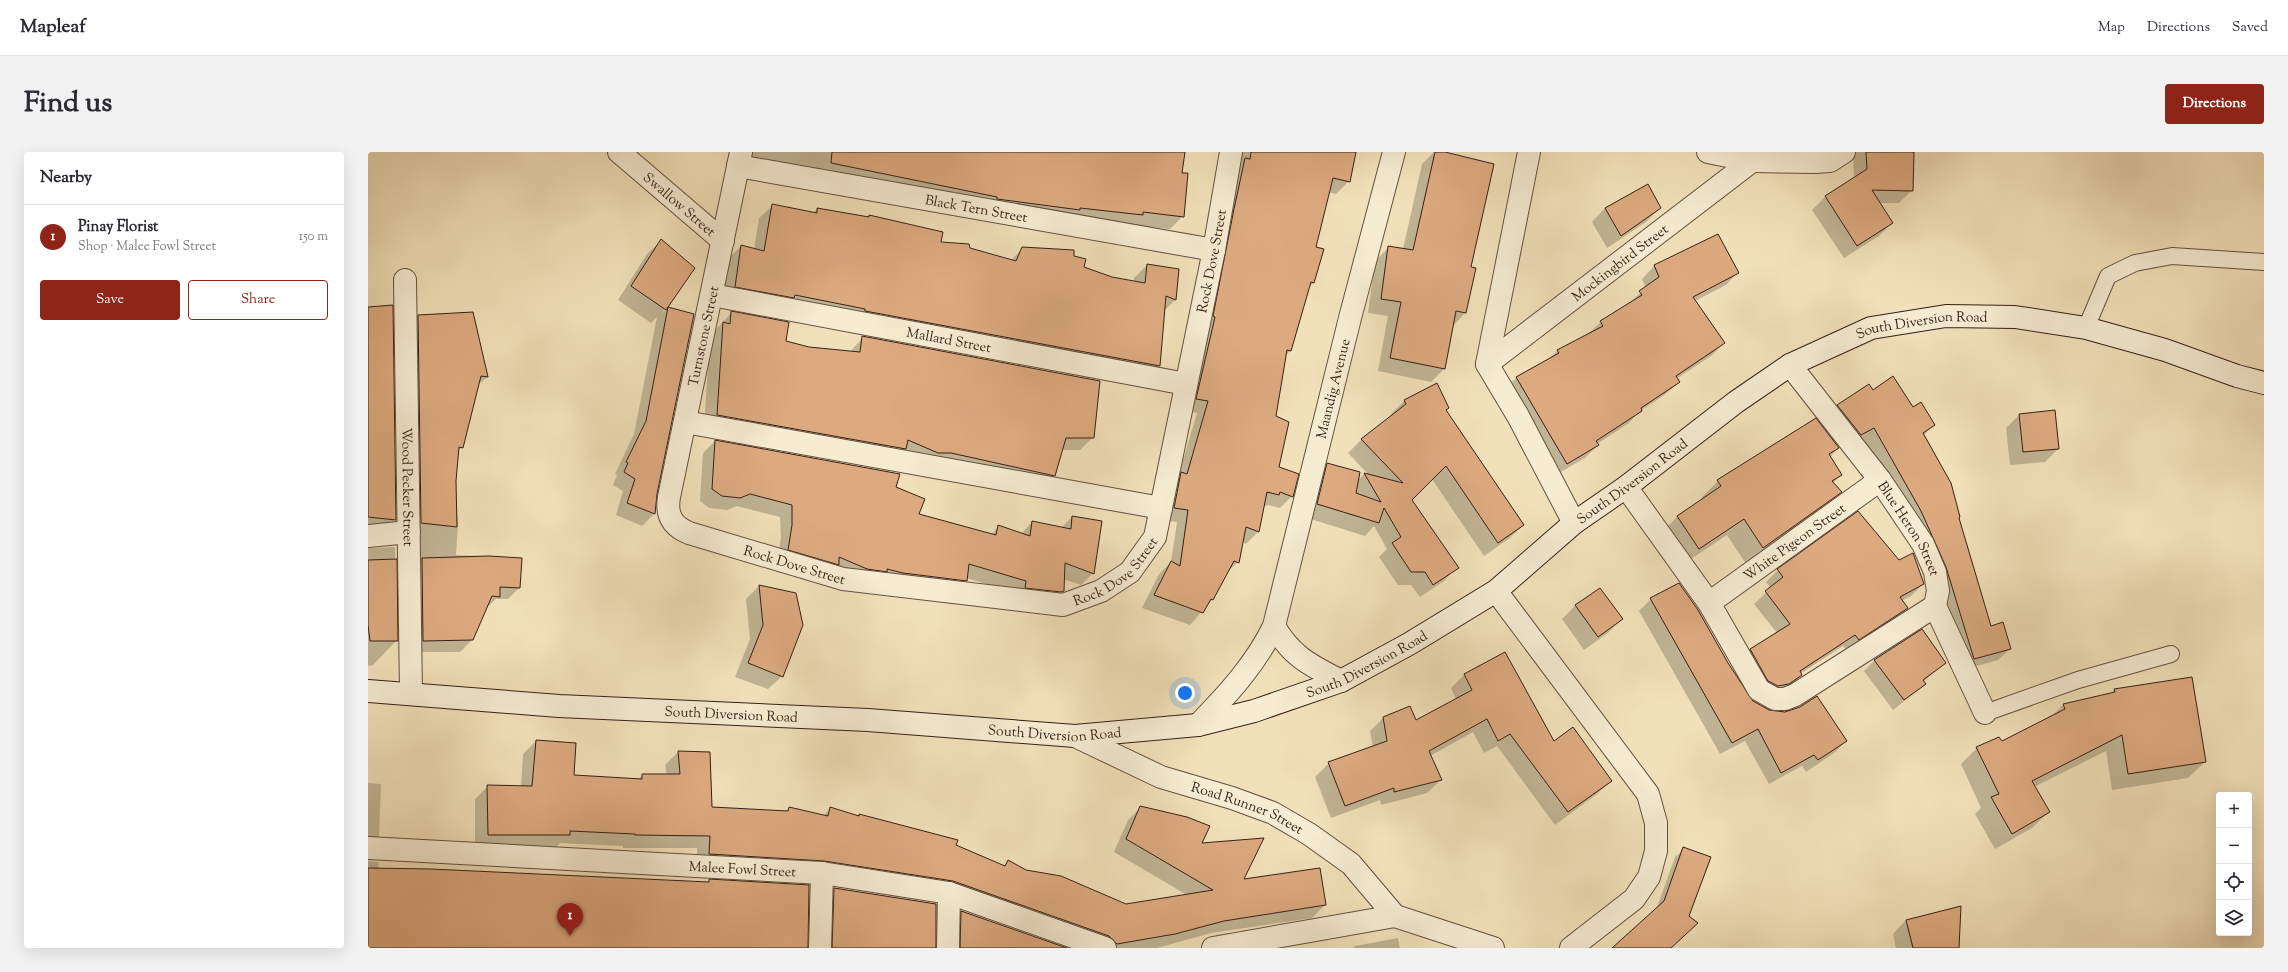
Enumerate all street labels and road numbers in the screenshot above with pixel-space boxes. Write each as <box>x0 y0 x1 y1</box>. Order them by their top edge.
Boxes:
street label: Swallow Street <box>638 169 719 243</box>
street label: Black Tern Street <box>923 191 1029 229</box>
street label: Rock Dove Street <box>1193 208 1233 315</box>
street label: Mockingbird Street <box>1568 220 1673 308</box>
street label: Turnstone Street <box>685 284 725 388</box>
street label: South Diversion Road <box>1853 308 1988 346</box>
street label: Mallard Street <box>904 324 993 359</box>
street label: Maandig Avenue <box>1313 337 1357 441</box>
street label: Wood Pecker Street <box>395 427 417 547</box>
street label: South Diversion Road <box>1573 435 1693 530</box>
street label: Blue Heron Street <box>1872 478 1943 577</box>
street label: White Pigeon Street <box>1740 499 1851 587</box>
street label: Rock Dove Street <box>1071 534 1164 612</box>
street label: Rock Dove Street <box>741 542 847 591</box>
street label: South Diversion Road <box>1304 627 1432 704</box>
street label: South Diversion Road <box>664 703 798 729</box>
street label: South Diversion Road <box>987 721 1122 748</box>
street label: Road Runner Street <box>1188 778 1306 841</box>
street label: Malee Fowl Street <box>688 858 797 884</box>

